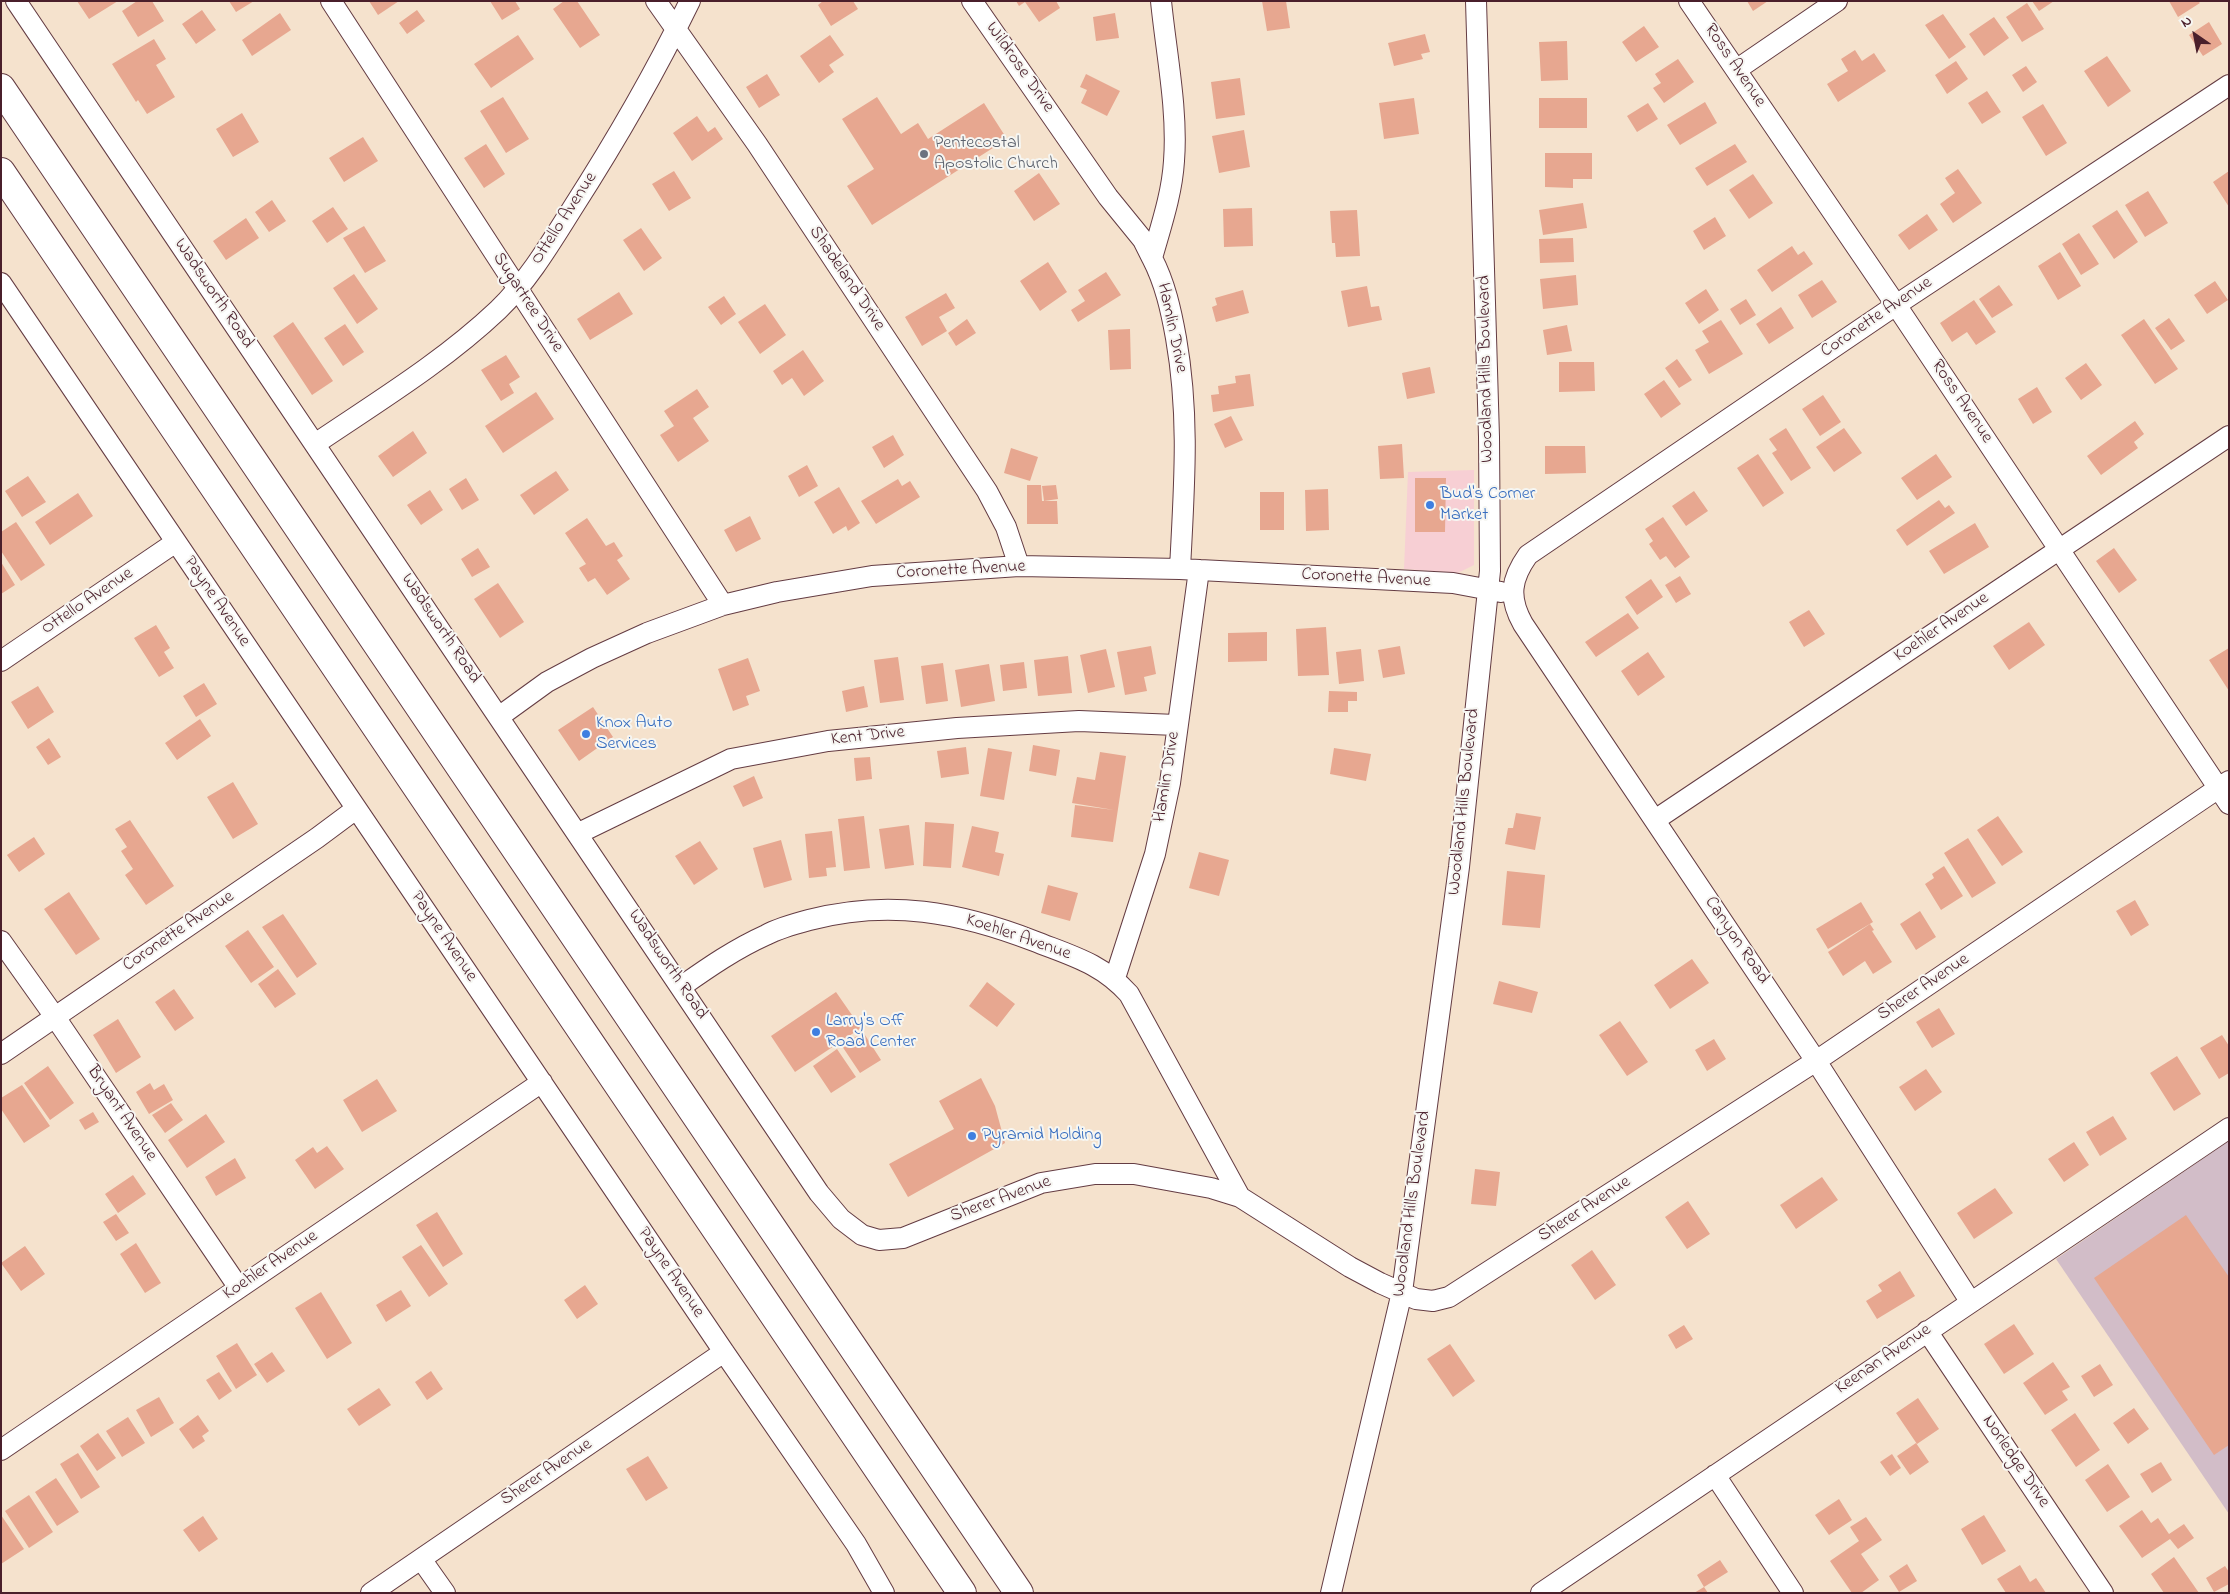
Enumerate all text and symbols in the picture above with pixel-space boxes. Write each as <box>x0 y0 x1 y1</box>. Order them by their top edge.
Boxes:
north arrow <box>2170 10 2220 60</box>
text: N <box>2177 11 2196 33</box>
street label: Wildrose Drive <box>980 19 1058 117</box>
street label: Ross Avenue <box>1698 20 1770 112</box>
place label: Pentecostal Apostolic Church <box>934 133 1058 176</box>
marker: Pentecostal Apostolic Church <box>918 148 930 160</box>
street label: Ottello Avenue <box>527 169 603 269</box>
street label: Shadeland Drive <box>803 222 889 336</box>
street label: Wadsworth Road <box>168 235 258 353</box>
street label: Sugartree Drive <box>487 249 567 357</box>
street label: Coronette Avenue <box>1817 273 1937 363</box>
street label: Woodland Hills Boulevard <box>1475 275 1499 463</box>
street label: Hamlin Drive <box>1151 281 1191 375</box>
street label: Ross Avenue <box>1925 356 1997 448</box>
place label: Bud's Corner Market <box>1440 484 1535 526</box>
marker: Bud's Corner Market <box>1424 499 1436 511</box>
street label: Payne Avenue <box>178 553 254 651</box>
street label: Coronette Avenue <box>896 557 1026 585</box>
street label: Ottello Avenue <box>38 563 138 641</box>
street label: Coronette Avenue <box>1301 565 1431 593</box>
street label: Wadsworth Road <box>395 570 485 688</box>
street label: Koehler Avenue <box>1890 588 1994 668</box>
street label: Woodland Hills Boulevard <box>1444 708 1486 896</box>
place label: Knox Auto Services <box>596 713 672 756</box>
street label: Kent Drive <box>830 722 906 752</box>
marker: Knox Auto Services <box>580 728 592 740</box>
street label: Hamlin Drive <box>1150 730 1186 824</box>
street label: Coronette Avenue <box>119 887 239 977</box>
street label: Payne Avenue <box>405 888 481 986</box>
street label: Canyon Road <box>1699 893 1773 989</box>
street label: Wadsworth Road <box>622 906 712 1024</box>
street label: Koehler Avenue <box>963 910 1073 966</box>
street label: Sherer Avenue <box>1874 949 1974 1027</box>
place label: Larry's Off Road Center <box>826 1011 916 1054</box>
marker: Larry's Off Road Center <box>810 1026 822 1038</box>
street label: Bryant Avenue <box>81 1062 161 1166</box>
street label: Woodland Hills Boulevard <box>1389 1110 1437 1298</box>
place label: Pyramid Molding <box>982 1125 1102 1147</box>
marker: Pyramid Molding <box>966 1130 978 1142</box>
street label: Sherer Avenue <box>948 1172 1054 1228</box>
street label: Sherer Avenue <box>1535 1172 1635 1248</box>
street label: Payne Avenue <box>632 1224 708 1322</box>
street label: Koehler Avenue <box>219 1226 323 1306</box>
street label: Keenan Avenue <box>1832 1320 1936 1400</box>
street label: Norledge Drive <box>1976 1412 2054 1512</box>
street label: Sherer Avenue <box>497 1434 597 1512</box>

